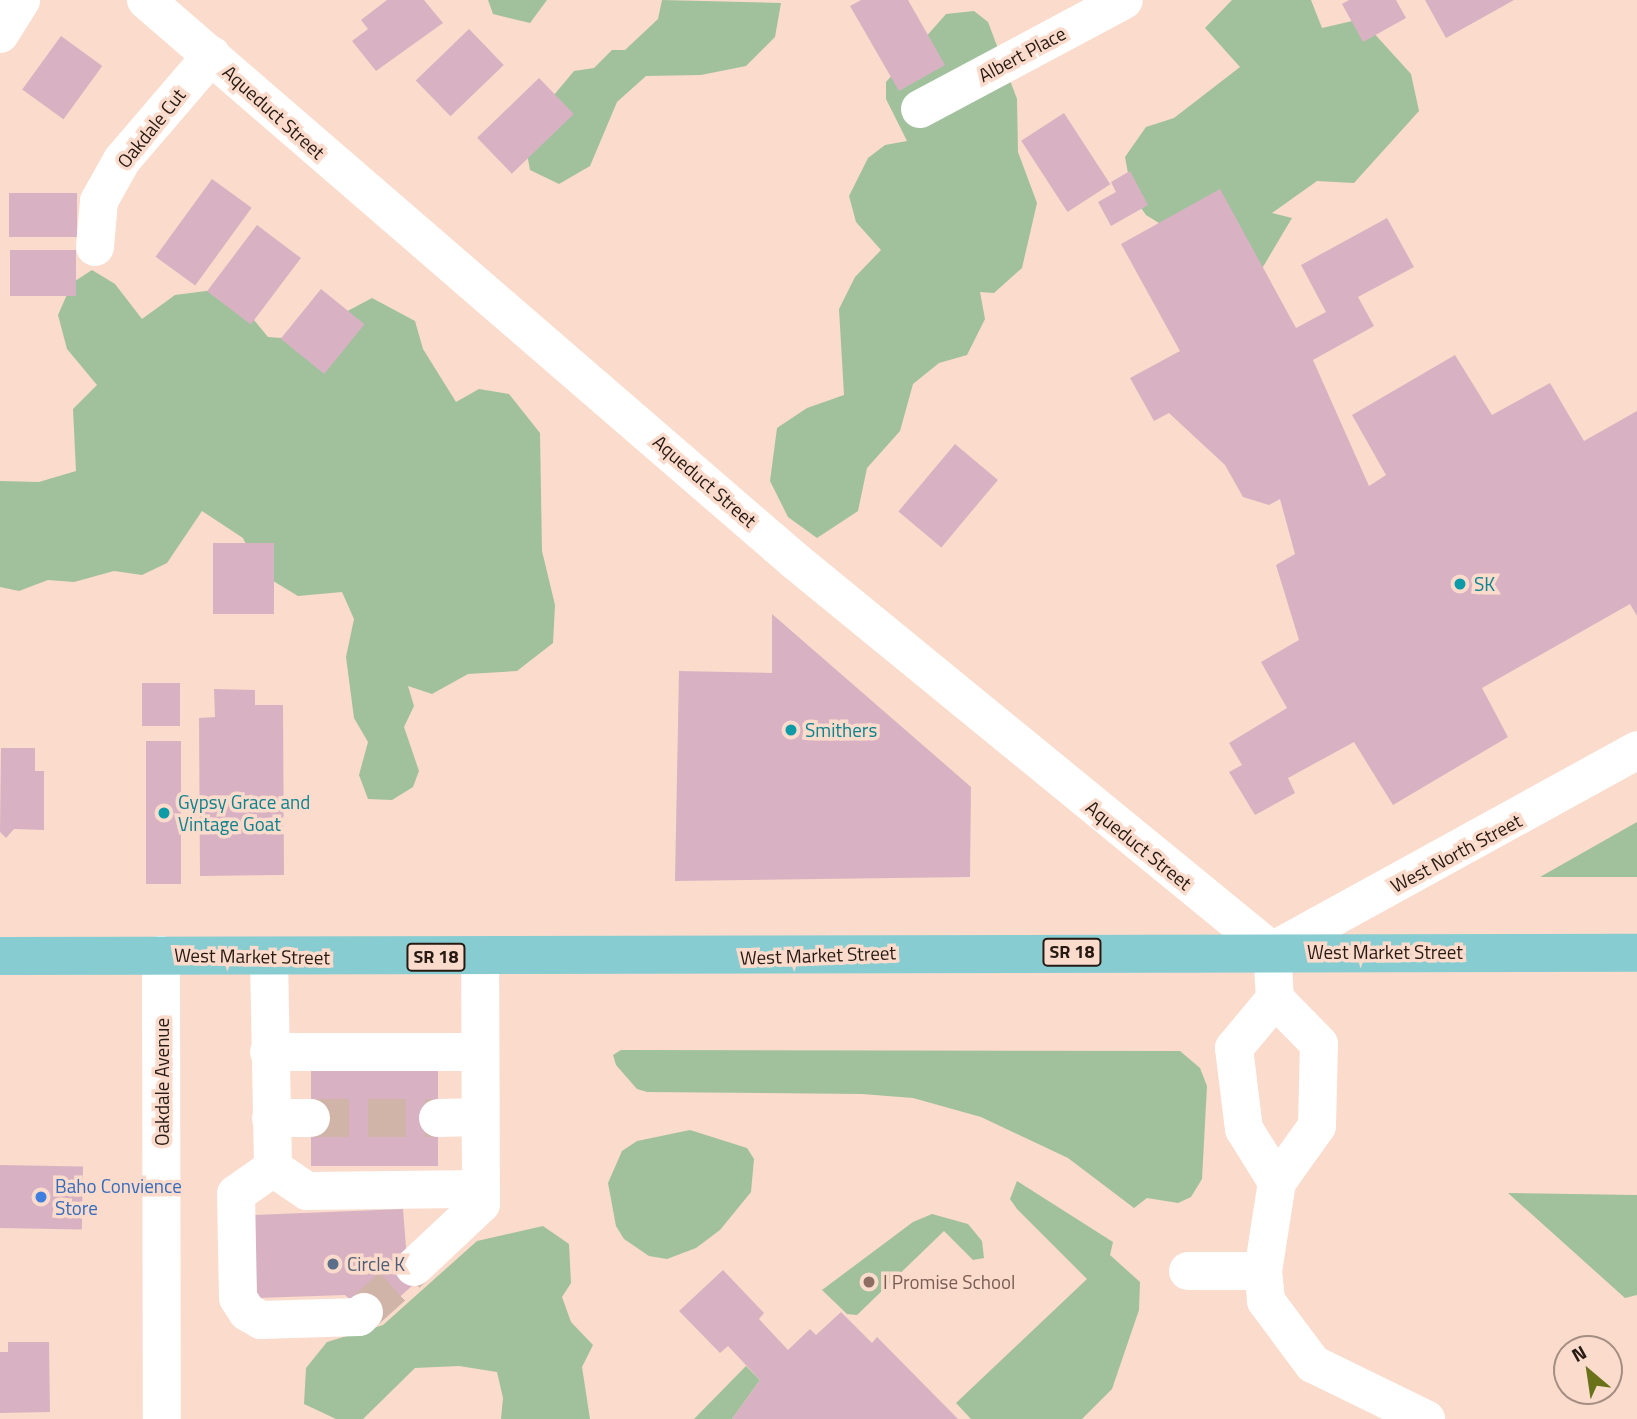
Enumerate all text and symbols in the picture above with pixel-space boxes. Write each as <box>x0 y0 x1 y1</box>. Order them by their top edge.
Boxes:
street label: Albert Place <box>974 21 1070 87</box>
street label: Aqueduct Street <box>218 60 330 164</box>
street label: Oakdale Cut <box>112 84 190 172</box>
street label: Aqueduct Street <box>649 430 761 532</box>
place label: SK <box>1474 573 1495 595</box>
marker: SK <box>1452 576 1468 592</box>
place label: Smithers <box>805 719 877 741</box>
marker: Smithers <box>783 722 799 738</box>
place label: Gypsy Grace and Vintage Goat <box>178 791 310 835</box>
street label: Aqueduct Street <box>1082 796 1196 894</box>
marker: Gypsy Grace and Vintage Goat <box>156 805 172 821</box>
street label: West North Street <box>1387 809 1525 897</box>
road number: SR 18 <box>1042 937 1102 967</box>
street label: West Market Street <box>740 941 896 969</box>
street label: West Market Street <box>1307 941 1463 963</box>
road number: SR 18 <box>406 942 466 972</box>
street label: West Market Street <box>174 943 330 969</box>
street label: Oakdale Avenue <box>151 1018 173 1146</box>
place label: Baho Convience Store <box>55 1175 182 1219</box>
marker: Baho Convience Store <box>33 1189 49 1205</box>
place label: Circle K <box>347 1253 405 1275</box>
marker: Circle K <box>325 1256 341 1272</box>
place label: I Promise School <box>883 1271 1015 1293</box>
marker: I Promise School <box>861 1274 877 1290</box>
north arrow <box>1553 1335 1623 1405</box>
text: N <box>1566 1337 1591 1369</box>

